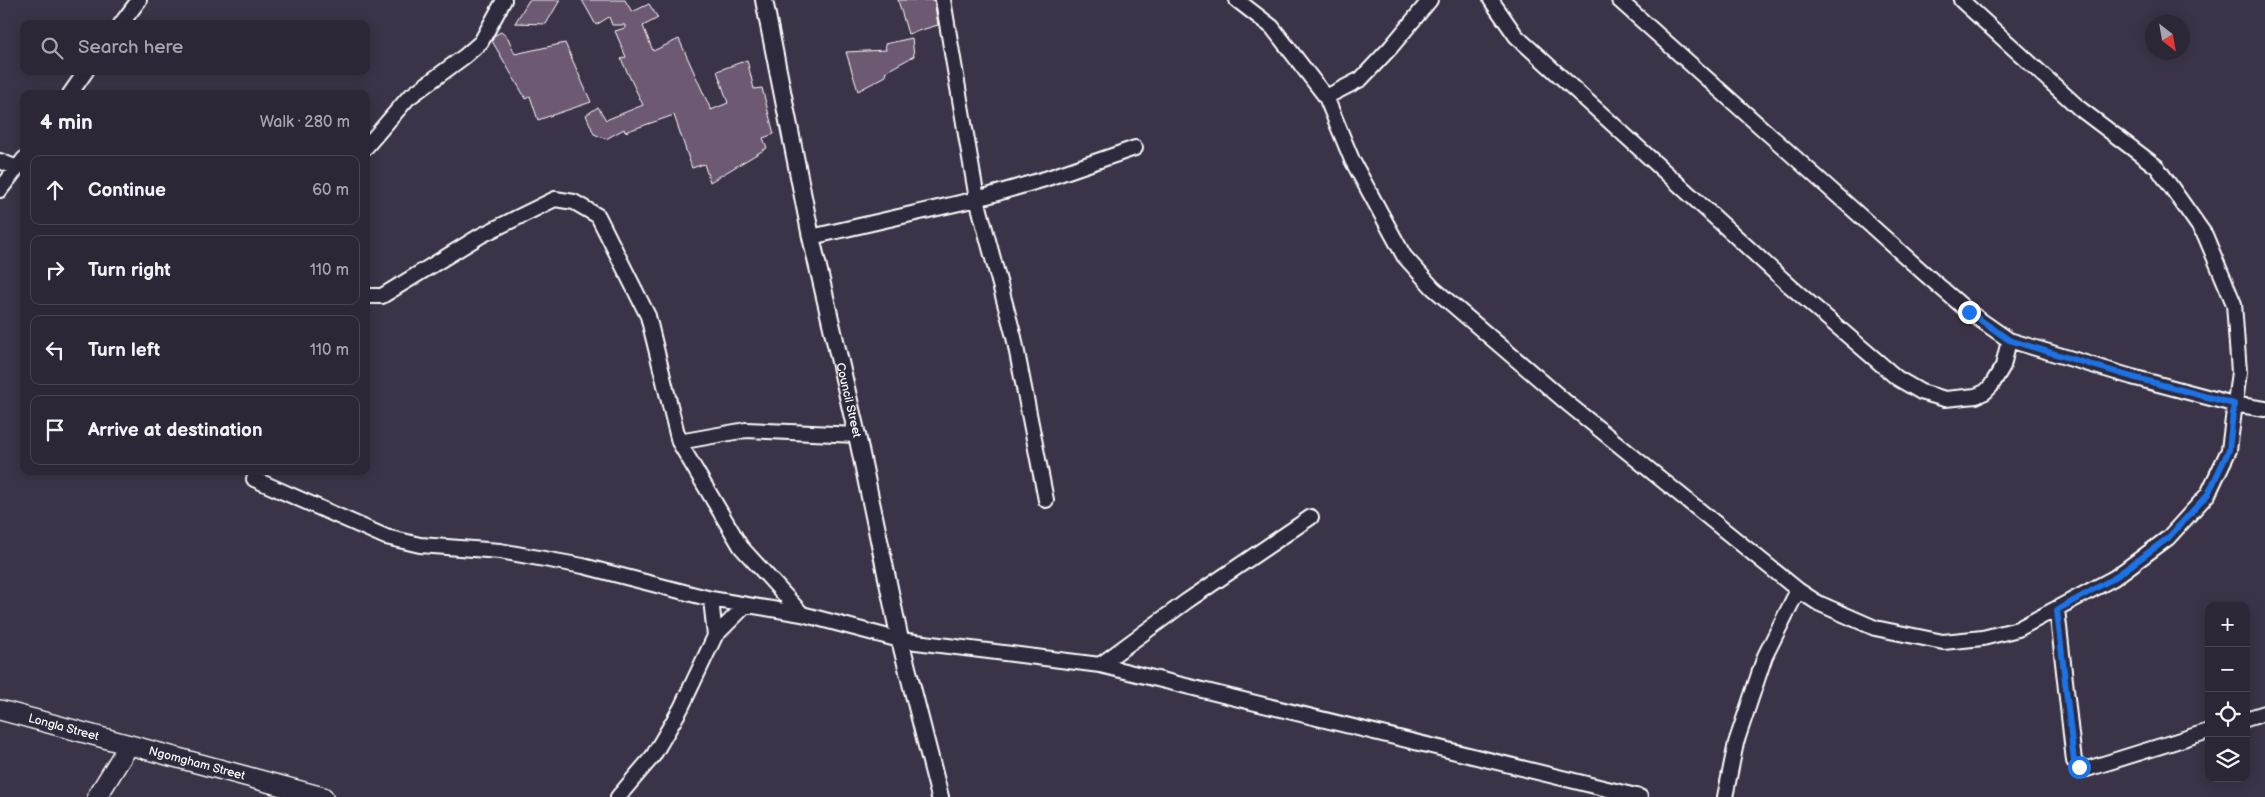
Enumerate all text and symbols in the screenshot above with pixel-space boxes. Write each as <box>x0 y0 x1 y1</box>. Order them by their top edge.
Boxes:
north arrow <box>2145 15 2190 60</box>
search box <box>20 20 370 75</box>
icon: search <box>38 34 66 62</box>
text: Search here <box>78 36 183 59</box>
text: 4 min <box>40 110 93 135</box>
text: Walk · 280 m <box>260 113 350 132</box>
icon: ahead <box>41 176 69 204</box>
text: Continue <box>88 179 166 202</box>
text: 60 m <box>312 181 349 200</box>
icon: right <box>41 256 69 284</box>
text: Turn right <box>88 259 171 282</box>
text: 110 m <box>310 261 349 280</box>
route end <box>1958 301 1981 324</box>
icon: left <box>41 336 69 364</box>
text: Turn left <box>88 339 160 362</box>
text: 110 m <box>310 341 349 360</box>
street label: Council Street <box>832 361 864 439</box>
icon: arrive <box>41 416 69 444</box>
text: Arrive at destination <box>88 419 263 442</box>
map controls <box>2205 602 2250 782</box>
button: + <box>2205 602 2250 647</box>
button: − <box>2205 647 2250 692</box>
button: locate <box>2205 692 2250 737</box>
street label: Longla Street <box>27 711 101 744</box>
button: layers <box>2205 737 2250 782</box>
street label: Ngomgham Street <box>147 743 247 784</box>
route start <box>2068 756 2091 779</box>

